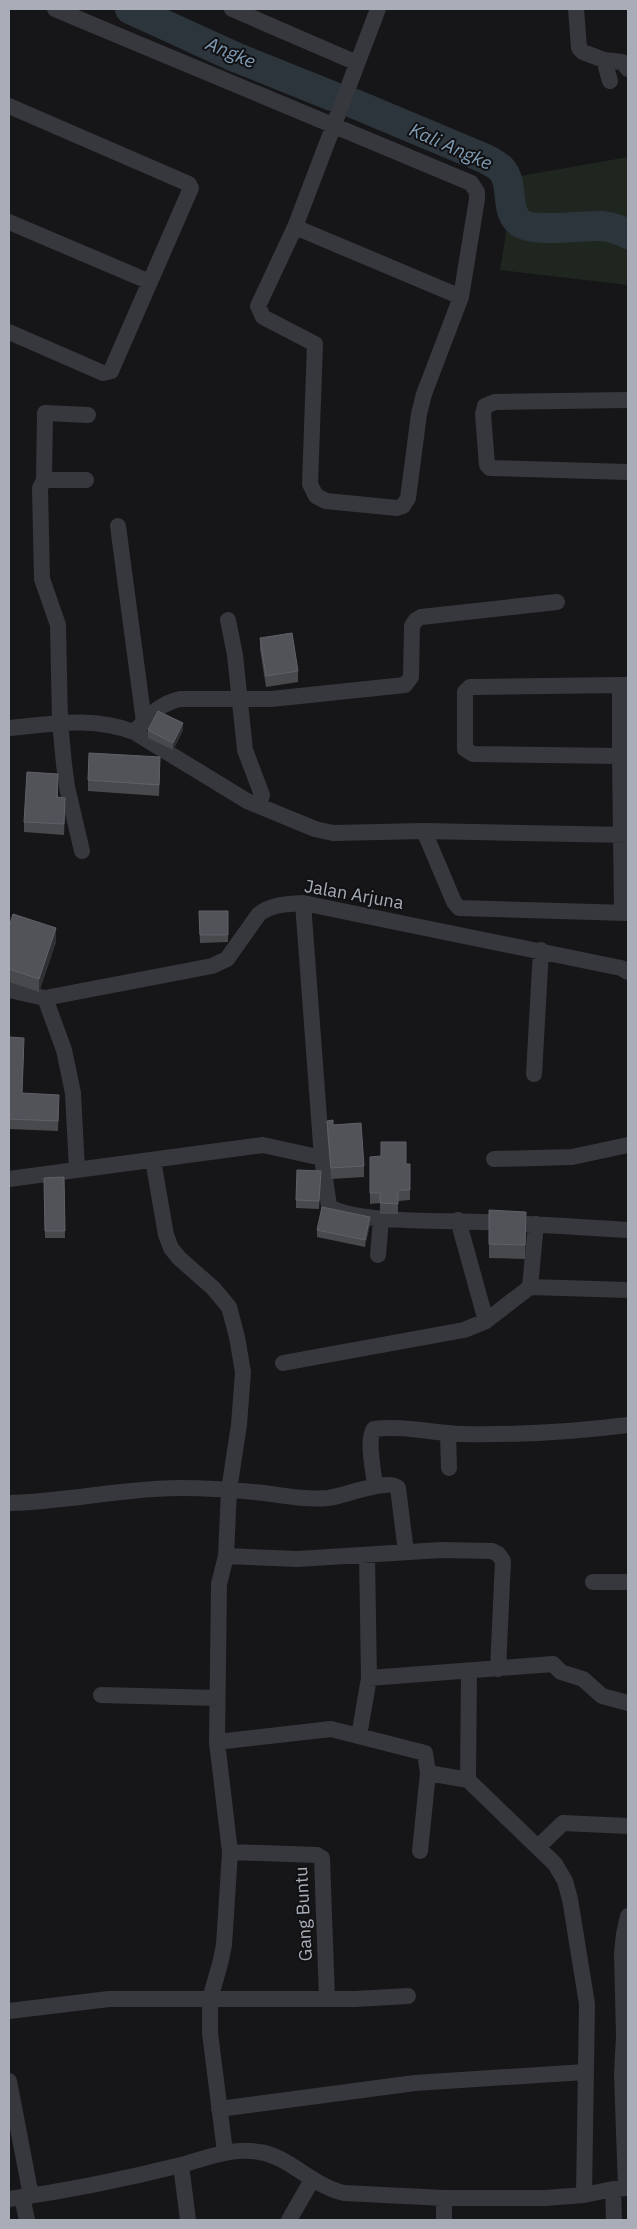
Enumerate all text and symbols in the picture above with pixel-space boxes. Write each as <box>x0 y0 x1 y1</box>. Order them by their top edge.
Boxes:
water label: Angke <box>202 31 260 73</box>
water label: Kali Angke <box>406 117 496 175</box>
street label: Jalan Arjuna <box>303 874 406 914</box>
street label: Gang Buntu <box>289 1866 317 1962</box>

